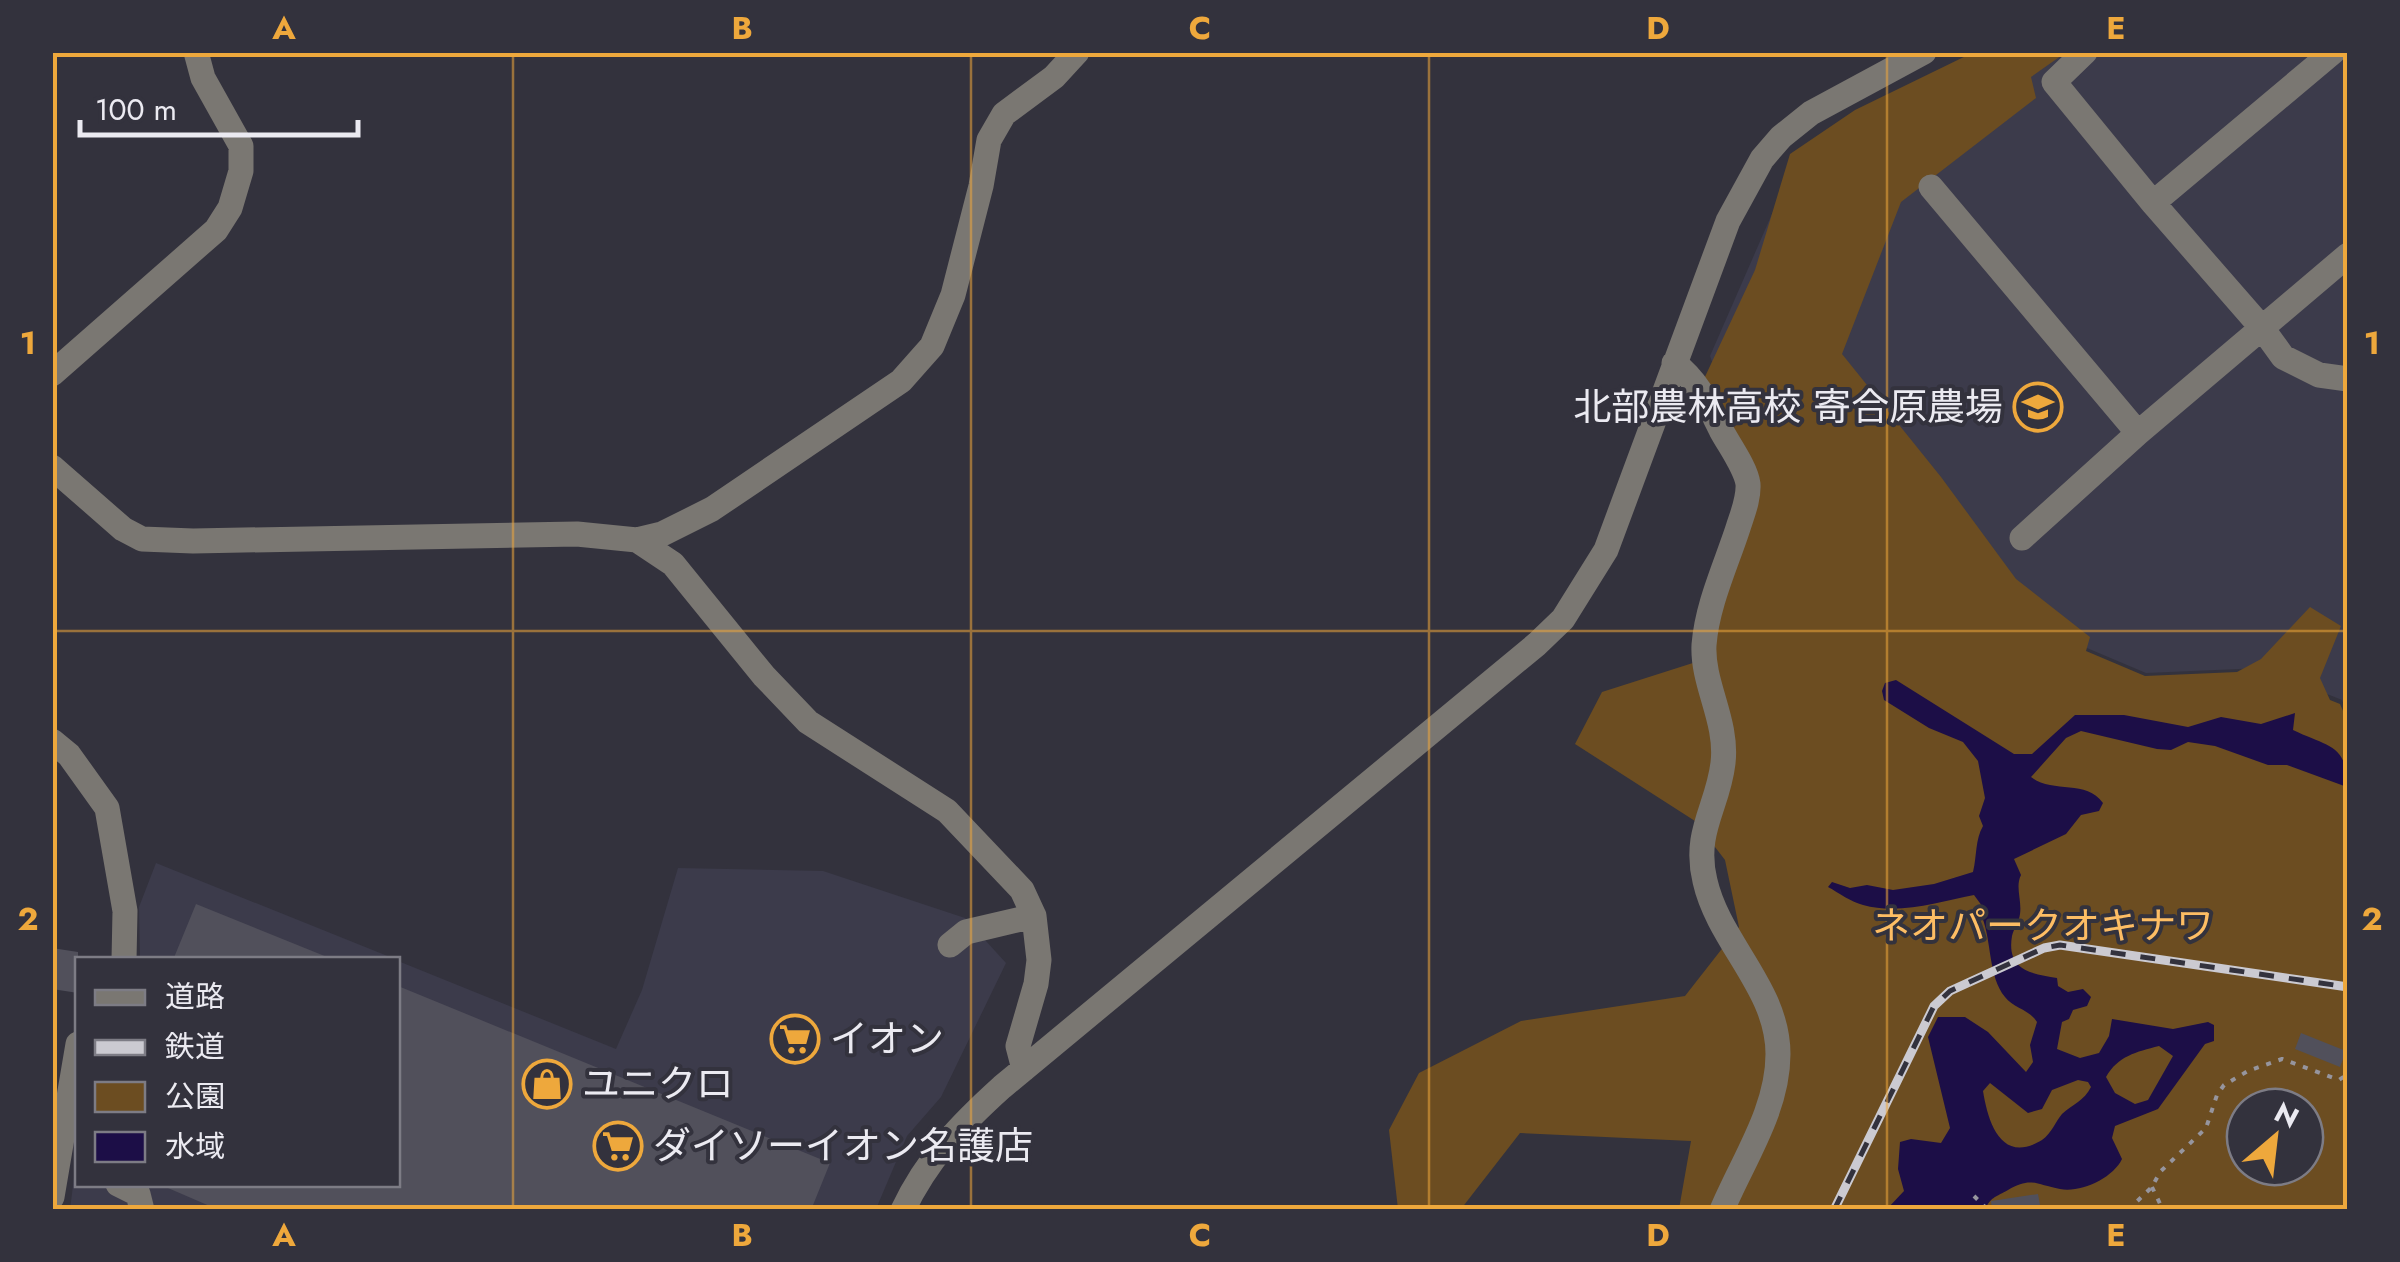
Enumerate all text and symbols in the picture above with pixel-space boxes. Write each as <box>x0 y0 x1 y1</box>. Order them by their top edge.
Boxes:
text: A <box>271 5 296 51</box>
text: B <box>731 5 753 51</box>
text: C <box>1189 5 1211 51</box>
text: D <box>1646 5 1670 51</box>
text: E <box>2106 5 2126 51</box>
scale bar <box>80 75 358 137</box>
text: 100 m <box>95 88 177 131</box>
text: 1 <box>20 320 36 366</box>
text: 1 <box>2364 320 2380 366</box>
place label: 北部農林高校 寄合原農場 <box>1574 379 2003 434</box>
school or university icon: 北部農林高校 寄合原農場 <box>2012 381 2064 433</box>
text: 2 <box>18 896 39 942</box>
text: 2 <box>2362 896 2383 942</box>
park label: ネオパークオキナワ <box>1872 898 2214 953</box>
legend <box>75 957 400 1187</box>
text: 道路 <box>165 975 225 1018</box>
place label: イオン <box>830 1011 944 1066</box>
supermarket icon: イオン <box>769 1013 821 1065</box>
text: 鉄道 <box>165 1025 225 1068</box>
place label: ユニクロ <box>582 1056 734 1111</box>
shop icon: ユニクロ <box>521 1058 573 1110</box>
text: 公園 <box>165 1075 225 1118</box>
north arrow <box>2225 1087 2325 1187</box>
text: N <box>2267 1092 2306 1139</box>
place label: ダイソーイオン名護店 <box>653 1118 1033 1173</box>
supermarket icon: ダイソーイオン名護店 <box>592 1120 644 1172</box>
text: 水域 <box>165 1125 225 1168</box>
text: A <box>271 1212 296 1258</box>
text: B <box>731 1212 753 1258</box>
text: C <box>1189 1212 1211 1258</box>
text: D <box>1646 1212 1670 1258</box>
text: E <box>2106 1212 2126 1258</box>

